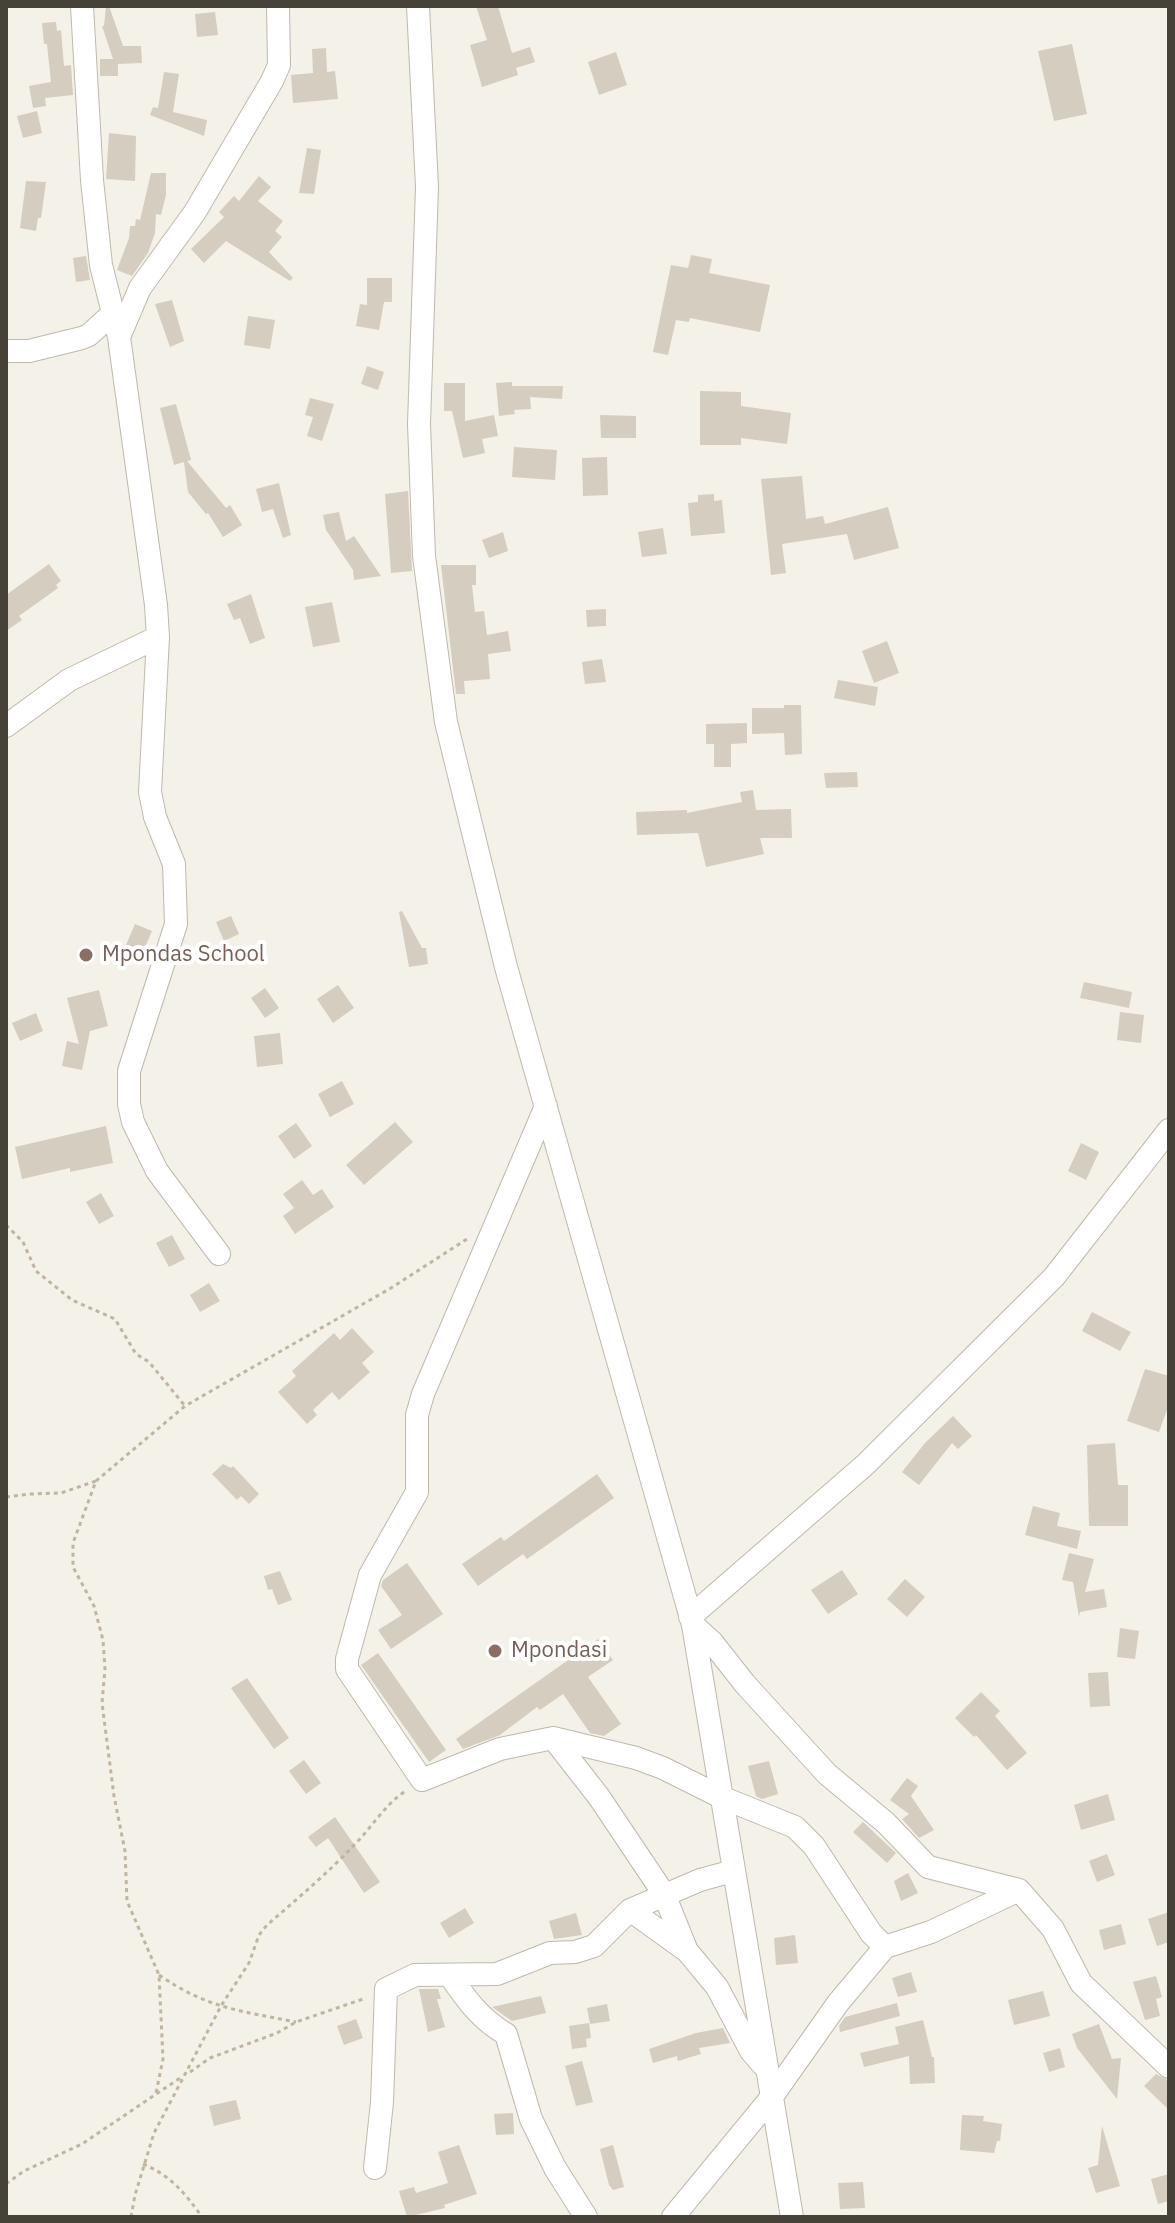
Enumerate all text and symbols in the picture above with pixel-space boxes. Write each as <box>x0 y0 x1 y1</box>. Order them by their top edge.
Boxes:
place label: Mpondas School <box>102 942 265 968</box>
marker: Mpondas School <box>77 946 95 964</box>
place label: Mpondasi <box>511 1638 607 1664</box>
marker: Mpondasi <box>486 1642 504 1660</box>

